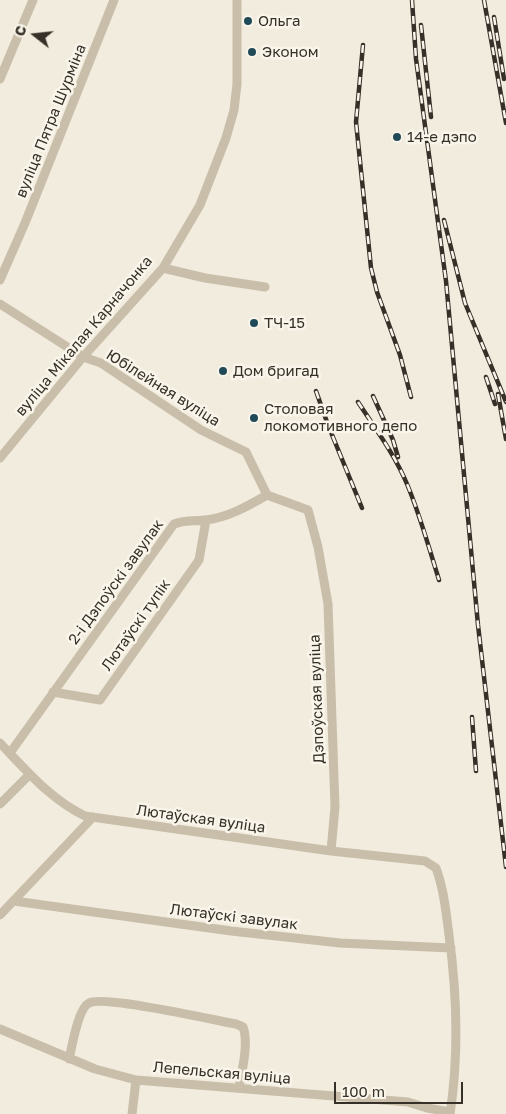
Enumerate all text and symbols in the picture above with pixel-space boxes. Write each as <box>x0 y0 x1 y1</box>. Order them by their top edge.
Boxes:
north arrow <box>10 10 60 60</box>
place label: Ольга <box>258 12 300 30</box>
marker: Ольга <box>242 15 254 27</box>
text: С <box>11 24 30 38</box>
street label: вуліца Пятра Шурміна <box>12 42 90 200</box>
place label: Эконом <box>262 43 318 61</box>
marker: Эконом <box>246 46 258 58</box>
place label: 14-е дэпо <box>407 128 477 146</box>
marker: 14-е дэпо <box>391 131 403 143</box>
street label: вуліца Мікалая Карначонка <box>12 252 156 420</box>
place label: ТЧ-15 <box>264 314 305 332</box>
marker: ТЧ-15 <box>248 317 260 329</box>
street label: Юбілейная вуліца <box>103 346 223 430</box>
place label: Дом бригад <box>233 362 319 380</box>
marker: Дом бригад <box>217 365 229 377</box>
place label: Столовая локомотивного депо <box>264 400 417 435</box>
marker: Столовая локомотивного депо <box>248 412 260 424</box>
street label: 2-і Дэпоўскі завулак <box>65 516 167 648</box>
street label: Лютаўскі тупік <box>98 576 174 674</box>
street label: Дэпоўская вуліца <box>306 634 328 764</box>
street label: Лютаўская вуліца <box>135 801 267 837</box>
street label: Лютаўскі завулак <box>169 900 299 934</box>
street label: Лепельская вуліца <box>152 1058 292 1088</box>
scale bar <box>336 1072 465 1104</box>
text: 100 m <box>342 1082 385 1100</box>

